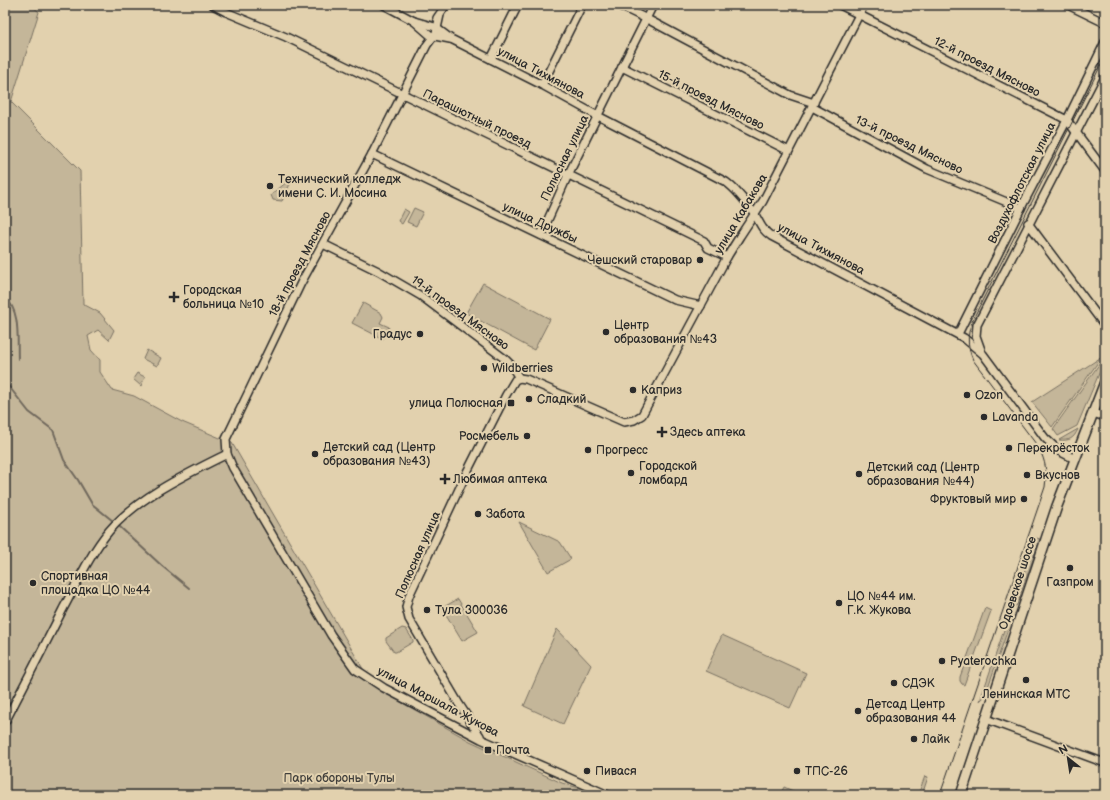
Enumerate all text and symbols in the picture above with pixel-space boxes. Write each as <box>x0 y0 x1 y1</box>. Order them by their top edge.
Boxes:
street label: 12-й проезд Мясново <box>931 34 1043 100</box>
street label: улица Тихмянова <box>495 44 587 102</box>
street label: 15-й проезд Мясново <box>655 67 767 133</box>
street label: Парашютный проезд <box>420 86 534 152</box>
street label: 13-й проезд Мясново <box>853 112 965 178</box>
street label: Полюсная улица <box>538 113 592 203</box>
street label: Воздухофлотская улица <box>985 120 1059 246</box>
street label: улица Кабакова <box>711 171 771 257</box>
place label: Технический колледж имени С. И. Мосина <box>278 172 401 201</box>
marker: Технический колледж имени С. И. Мосина <box>265 181 275 191</box>
street label: улица Дружбы <box>500 199 580 247</box>
street label: 18-й проезд Мясново <box>266 209 334 319</box>
street label: улица Тихмянова <box>775 220 867 278</box>
place label: Чешский старовар <box>588 253 692 268</box>
marker: Чешский старовар <box>695 255 705 265</box>
street label: 19-й проезд Мясново <box>408 272 512 354</box>
place label: Городская больница №10 <box>183 283 264 312</box>
marker: Городская больница №10 <box>168 291 180 303</box>
place label: Центр образования №43 <box>614 318 717 347</box>
place label: Градус <box>373 327 412 342</box>
marker: Центр образования №43 <box>601 327 611 337</box>
marker: Градус <box>415 329 425 339</box>
place label: Wildberries <box>492 361 553 376</box>
marker: Wildberries <box>479 363 489 373</box>
place label: Каприз <box>641 383 682 398</box>
marker: Каприз <box>628 385 638 395</box>
place label: Ozon <box>975 388 1003 403</box>
marker: Ozon <box>962 390 972 400</box>
place label: Сладкий <box>537 392 586 407</box>
marker: Сладкий <box>524 394 534 404</box>
place label: улица Полюсная <box>409 396 503 411</box>
marker: улица Полюсная <box>506 398 516 408</box>
place label: Lavanda <box>992 410 1038 425</box>
marker: Lavanda <box>979 412 989 422</box>
place label: Здесь аптека <box>670 425 746 440</box>
marker: Здесь аптека <box>657 427 667 437</box>
place label: Росмебель <box>459 429 519 444</box>
marker: Росмебель <box>522 431 532 441</box>
place label: Детский сад (Центр образования №43) <box>323 440 436 469</box>
place label: Перекрёсток <box>1017 441 1090 456</box>
place label: Прогресс <box>596 443 648 458</box>
marker: Перекрёсток <box>1004 443 1014 453</box>
marker: Прогресс <box>583 445 593 455</box>
marker: Детский сад (Центр образования №43) <box>310 449 320 459</box>
place label: Городской ломбард <box>639 459 697 488</box>
place label: Детский сад (Центр образования №44) <box>867 460 980 489</box>
marker: Городской ломбард <box>626 468 636 478</box>
place label: Вкуснов <box>1035 468 1080 483</box>
marker: Детский сад (Центр образования №44) <box>854 469 864 479</box>
marker: Вкуснов <box>1022 470 1032 480</box>
place label: Любимая аптека <box>452 472 547 487</box>
marker: Любимая аптека <box>440 474 450 484</box>
place label: Фруктовый мир <box>930 492 1016 507</box>
marker: Фруктовый мир <box>1019 494 1029 504</box>
place label: Забота <box>486 507 525 522</box>
street label: Полюсная улица <box>392 509 444 601</box>
marker: Забота <box>473 509 483 519</box>
street label: Одоевское шоссе <box>996 534 1040 632</box>
marker: Газпром <box>1065 563 1075 573</box>
place label: Спортивная площадка ЦО №44 <box>41 569 151 598</box>
place label: Газпром <box>1046 575 1094 590</box>
marker: Спортивная площадка ЦО №44 <box>28 578 38 588</box>
place label: ЦО №44 им. Г.К. Жукова <box>847 589 916 618</box>
marker: ЦО №44 им. Г.К. Жукова <box>834 598 844 608</box>
place label: Тула 300036 <box>435 603 508 618</box>
marker: Тула 300036 <box>422 605 432 615</box>
place label: Pyaterochka <box>950 654 1017 669</box>
marker: Pyaterochka <box>937 656 947 666</box>
street label: улица Маршала Жукова <box>375 664 501 740</box>
marker: Ленинская МТС <box>1021 675 1031 685</box>
place label: СДЭК <box>902 676 935 691</box>
marker: СДЭК <box>889 678 899 688</box>
place label: Ленинская МТС <box>981 687 1070 702</box>
place label: Детсад Центр образования 44 <box>866 697 957 726</box>
marker: Детсад Центр образования 44 <box>853 706 863 716</box>
place label: Лайк <box>921 732 951 747</box>
marker: Лайк <box>909 734 919 744</box>
north arrow <box>1048 738 1088 778</box>
text: N <box>1056 742 1070 757</box>
place label: Почта <box>496 743 530 758</box>
marker: Почта <box>483 745 493 755</box>
place label: Пивася <box>595 764 637 779</box>
place label: ТПС-26 <box>805 764 848 779</box>
marker: Пивася <box>582 766 592 776</box>
marker: ТПС-26 <box>792 766 802 776</box>
park label: Парк обороны Тулы <box>283 771 395 786</box>

